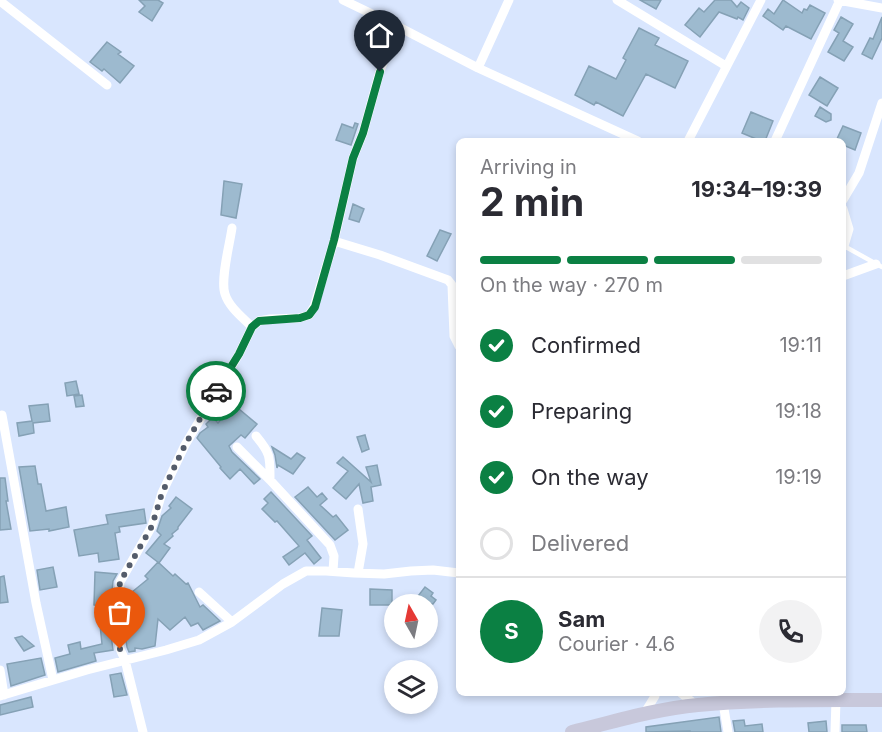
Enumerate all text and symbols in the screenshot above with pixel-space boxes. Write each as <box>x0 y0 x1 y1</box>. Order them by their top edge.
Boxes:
pin <box>354 10 405 72</box>
icon: home <box>363 19 396 52</box>
text: Arriving in <box>480 155 577 179</box>
text: 19:34–19:39 <box>691 176 822 202</box>
text: 2 min <box>480 178 584 225</box>
text: On the way · 270 m <box>480 273 663 297</box>
icon: check <box>480 329 513 362</box>
text: Confirmed <box>531 332 641 358</box>
text: 19:11 <box>779 333 822 357</box>
courier <box>186 361 246 421</box>
icon: car <box>200 375 233 408</box>
icon: check <box>480 395 513 428</box>
text: Preparing <box>531 398 632 424</box>
text: 19:18 <box>775 399 822 423</box>
icon: check <box>480 461 513 494</box>
text: On the way <box>531 464 649 490</box>
text: 19:19 <box>775 465 822 489</box>
text: Delivered <box>531 530 629 556</box>
pin <box>94 587 145 649</box>
north arrow <box>384 594 438 648</box>
map controls <box>384 594 438 714</box>
icon: bag <box>103 596 136 629</box>
button: phone <box>759 600 822 663</box>
text: Sam <box>558 606 605 632</box>
text: S <box>504 618 519 644</box>
text: Courier · 4.6 <box>558 632 675 656</box>
button: layers <box>384 660 438 714</box>

